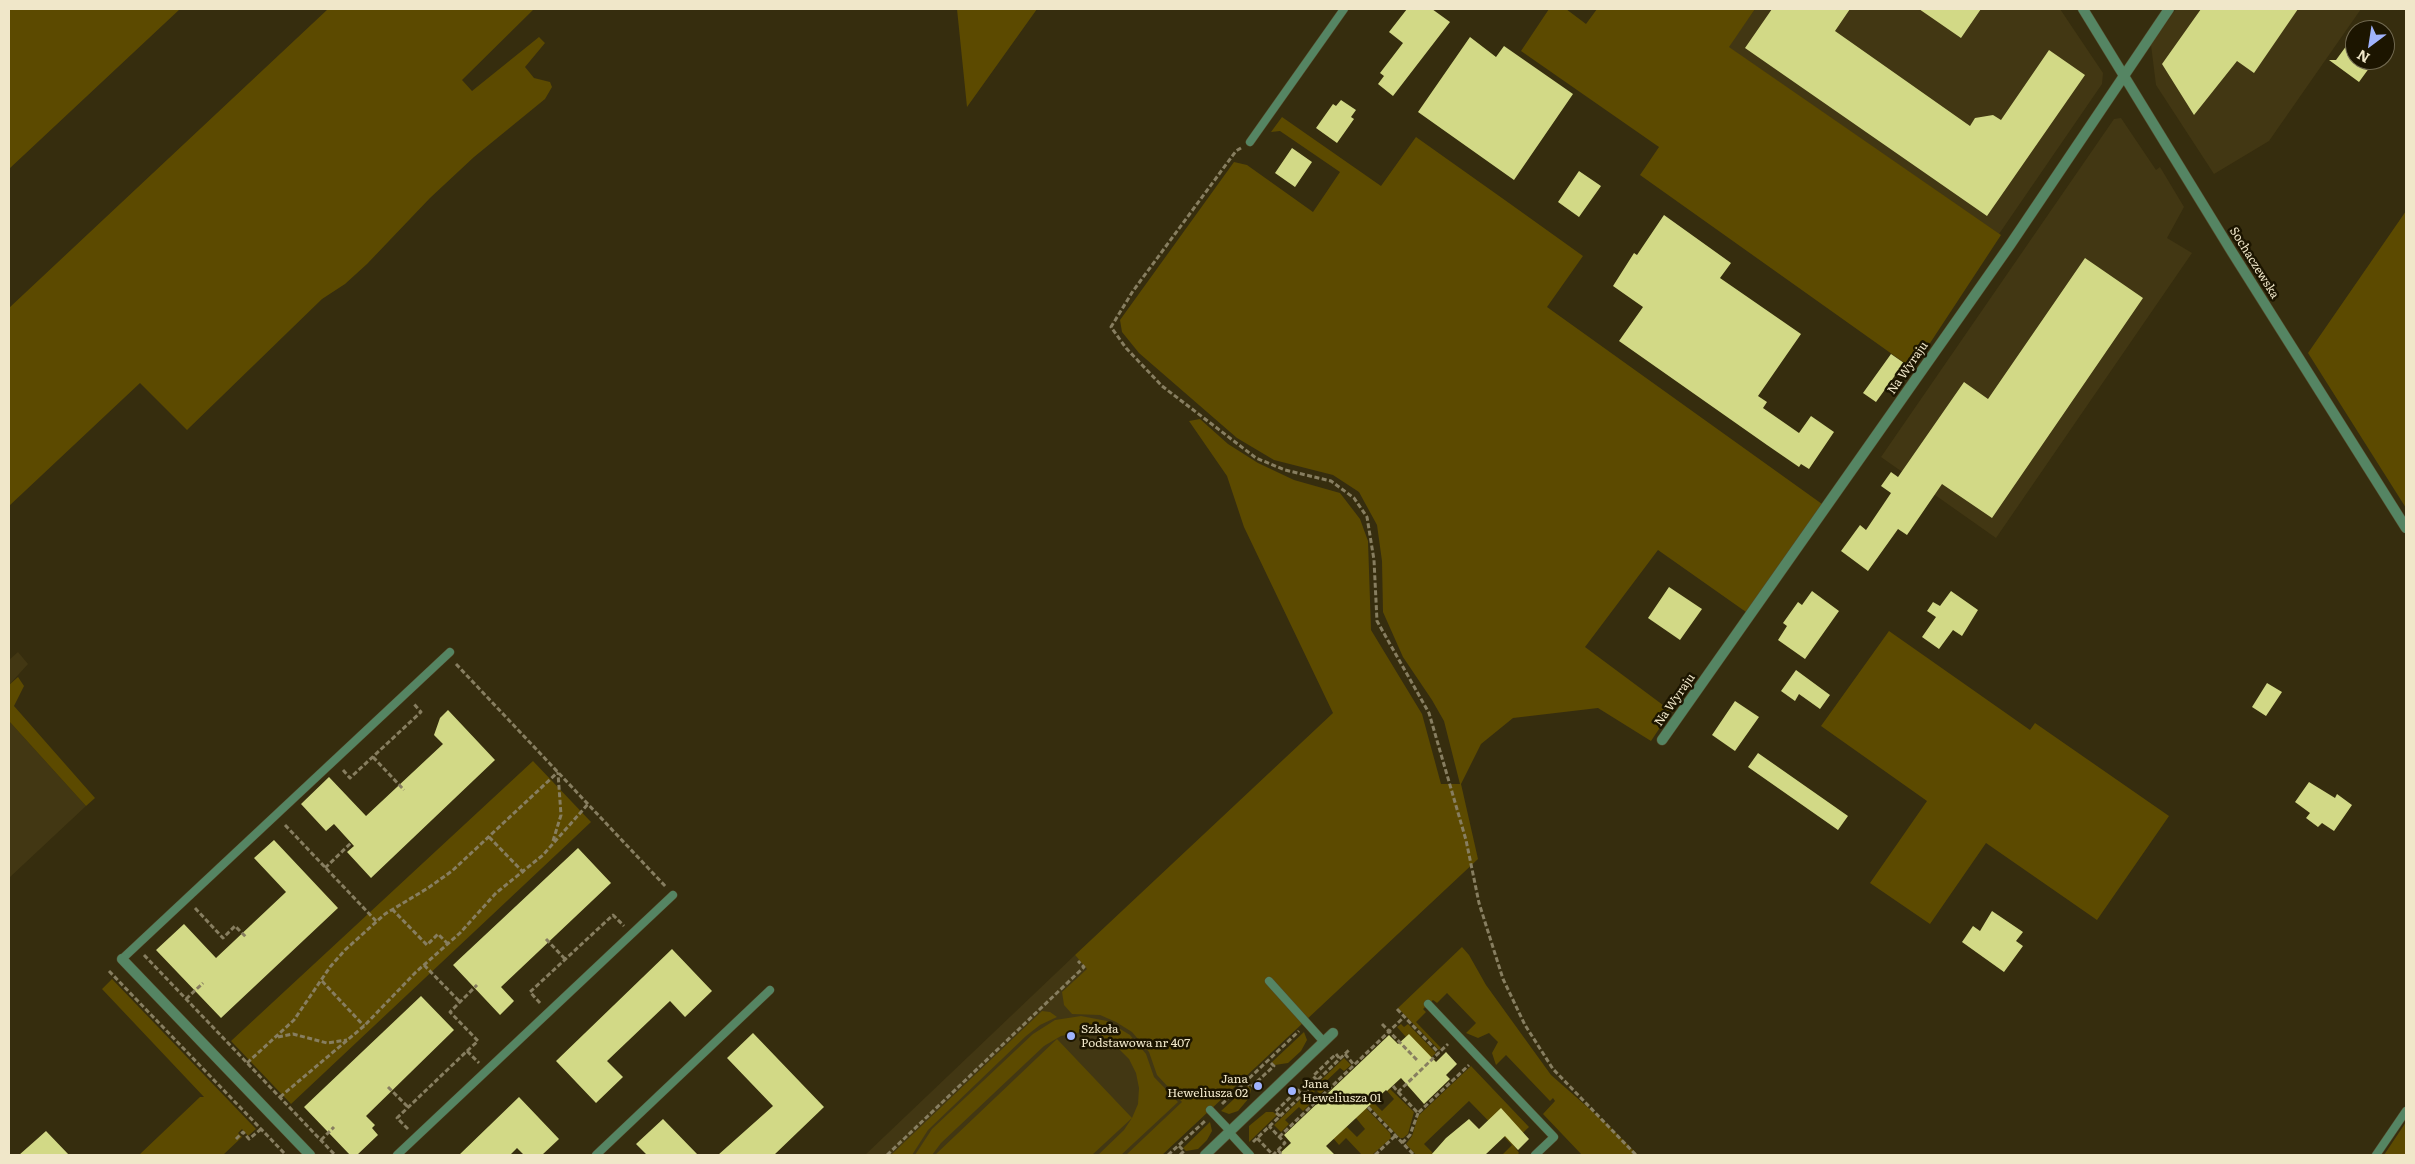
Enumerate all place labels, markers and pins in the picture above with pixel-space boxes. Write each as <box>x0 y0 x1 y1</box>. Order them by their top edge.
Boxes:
place label: Szkoła Podstawowa nr 407 <box>1081 1022 1190 1050</box>
marker: Szkoła Podstawowa nr 407 <box>1065 1030 1077 1042</box>
place label: Jana Heweliusza 02 <box>1167 1072 1248 1100</box>
place label: Jana Heweliusza 01 <box>1302 1077 1382 1105</box>
marker: Jana Heweliusza 02 <box>1252 1080 1264 1092</box>
marker: Jana Heweliusza 01 <box>1286 1085 1298 1097</box>

